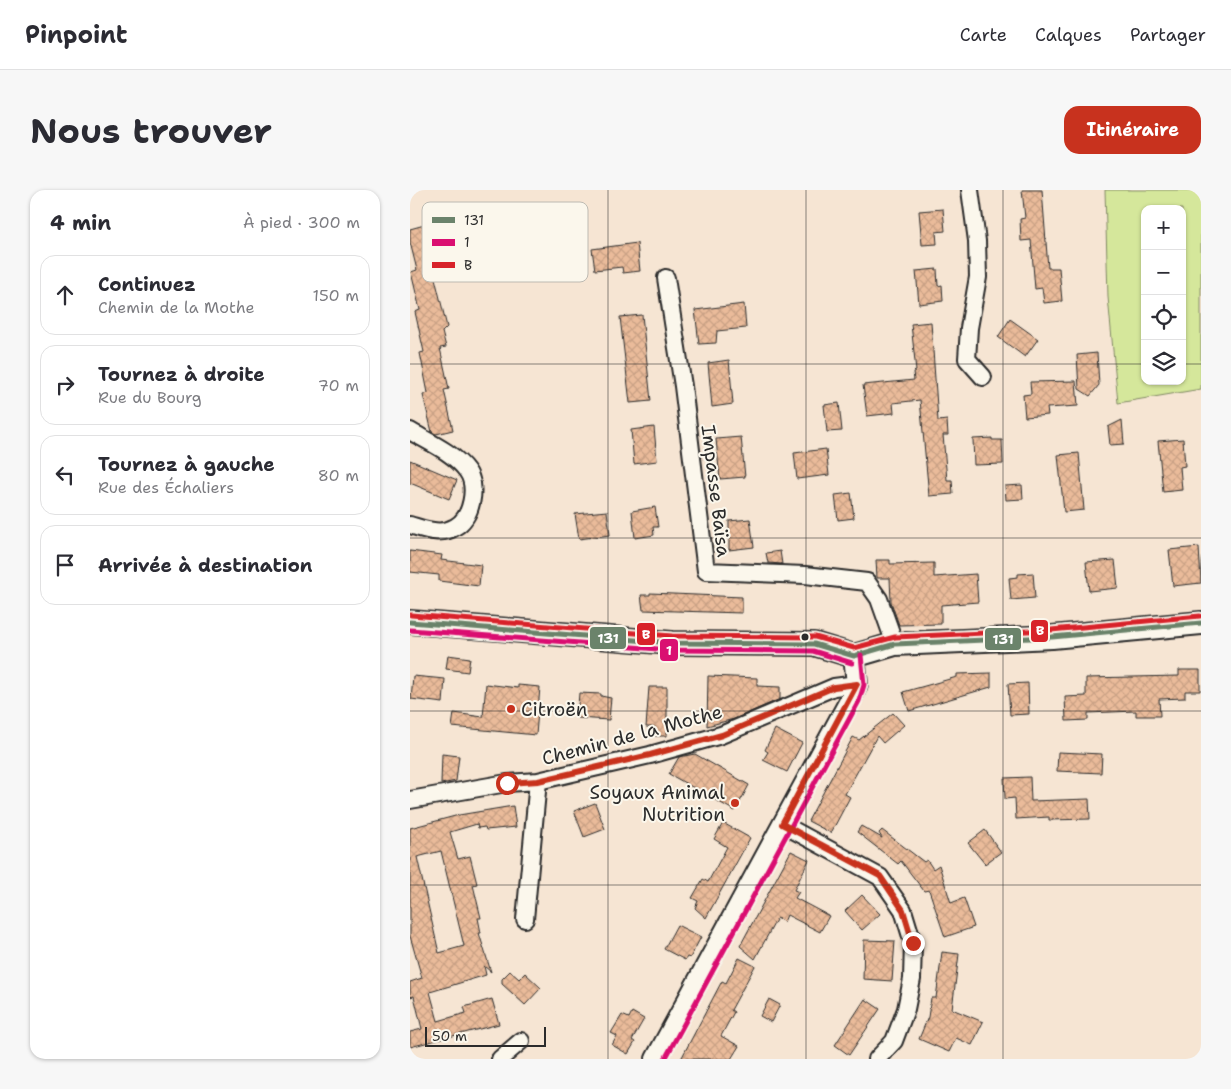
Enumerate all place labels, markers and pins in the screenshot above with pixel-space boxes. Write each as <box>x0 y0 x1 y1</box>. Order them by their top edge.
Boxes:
unlabelled marker <box>800 632 810 642</box>
place label: Citroën <box>521 697 587 722</box>
marker: Citroën <box>505 703 517 715</box>
place label: Soyaux Animal Nutrition <box>589 780 725 827</box>
marker: Soyaux Animal Nutrition <box>729 797 741 809</box>

